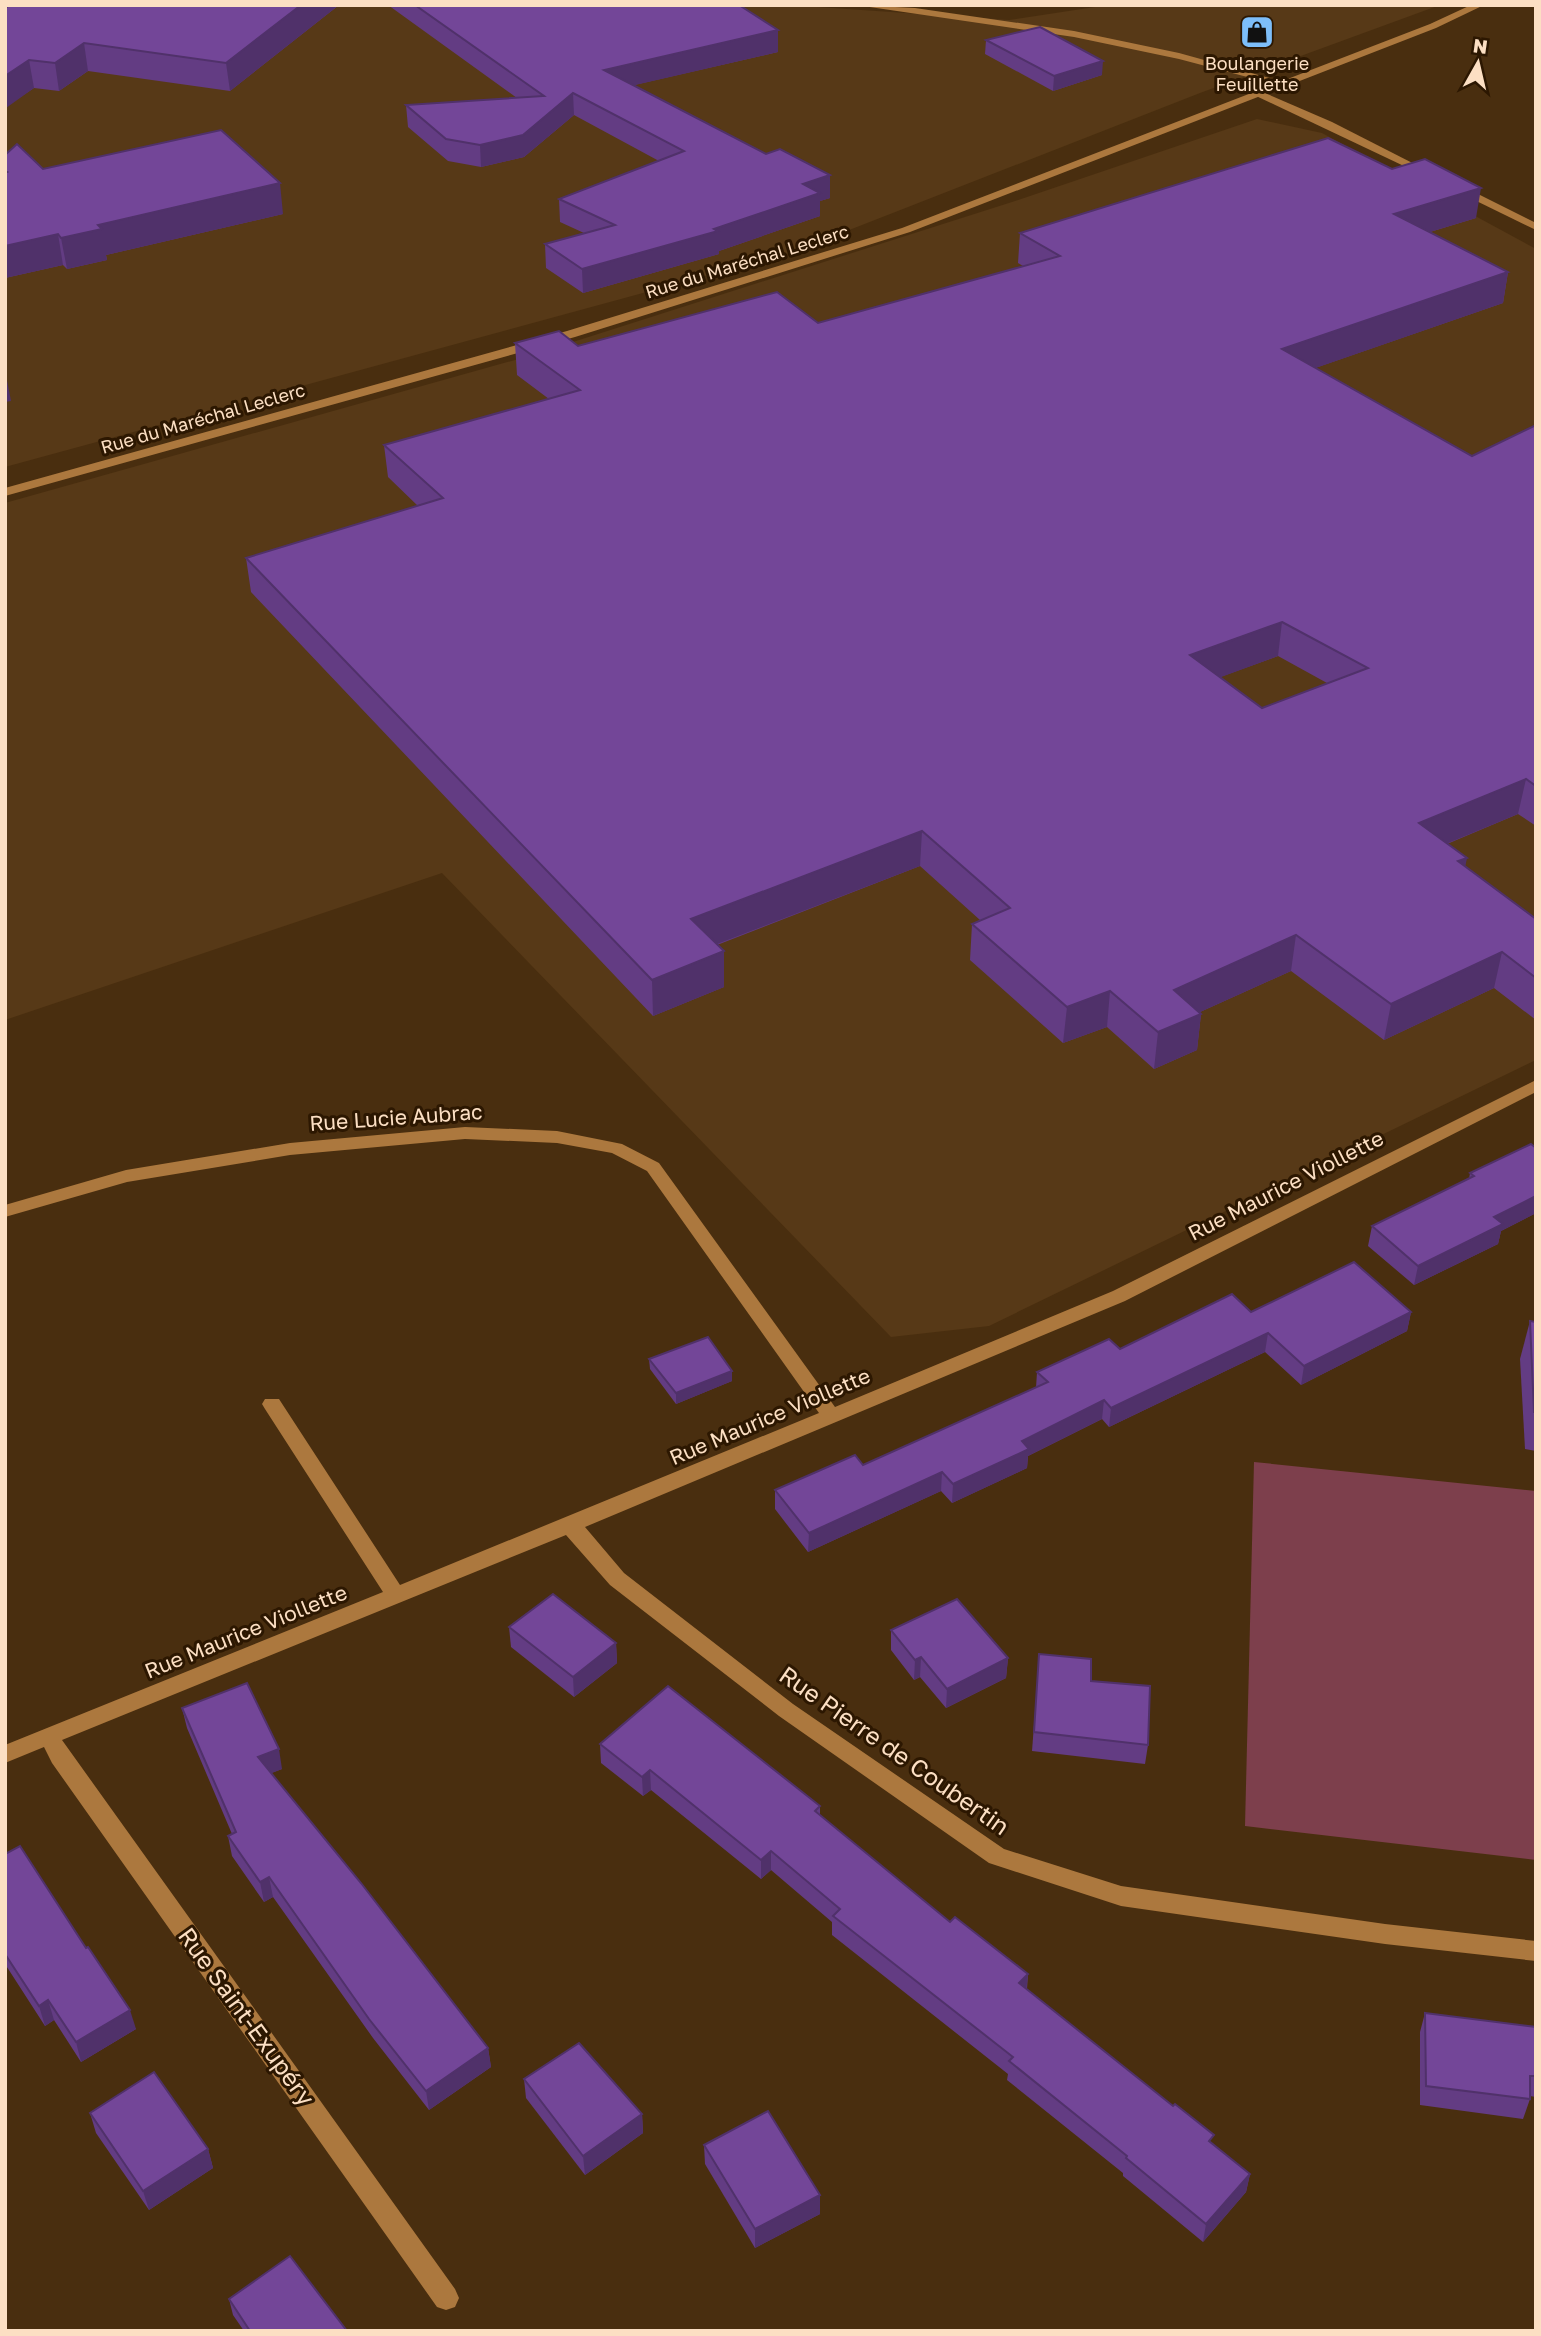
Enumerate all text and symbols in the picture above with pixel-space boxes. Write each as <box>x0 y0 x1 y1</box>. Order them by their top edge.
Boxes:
shop icon: Boulangerie Feuillette <box>1238 13 1276 51</box>
north arrow <box>1443 28 1513 98</box>
text: N <box>1472 33 1489 58</box>
place label: Boulangerie Feuillette <box>1205 52 1309 95</box>
street label: Rue du Maréchal Leclerc <box>642 220 851 302</box>
street label: Rue du Maréchal Leclerc <box>98 378 308 458</box>
street label: Rue Lucie Aubrac <box>309 1098 483 1136</box>
street label: Rue Maurice Viollette <box>1184 1125 1388 1246</box>
street label: Rue Maurice Viollette <box>665 1362 874 1470</box>
street label: Rue Maurice Viollette <box>141 1579 351 1684</box>
street label: Rue Pierre de Coubertin <box>774 1659 1015 1840</box>
street label: Rue Saint-Exupéry <box>173 1921 322 2111</box>

